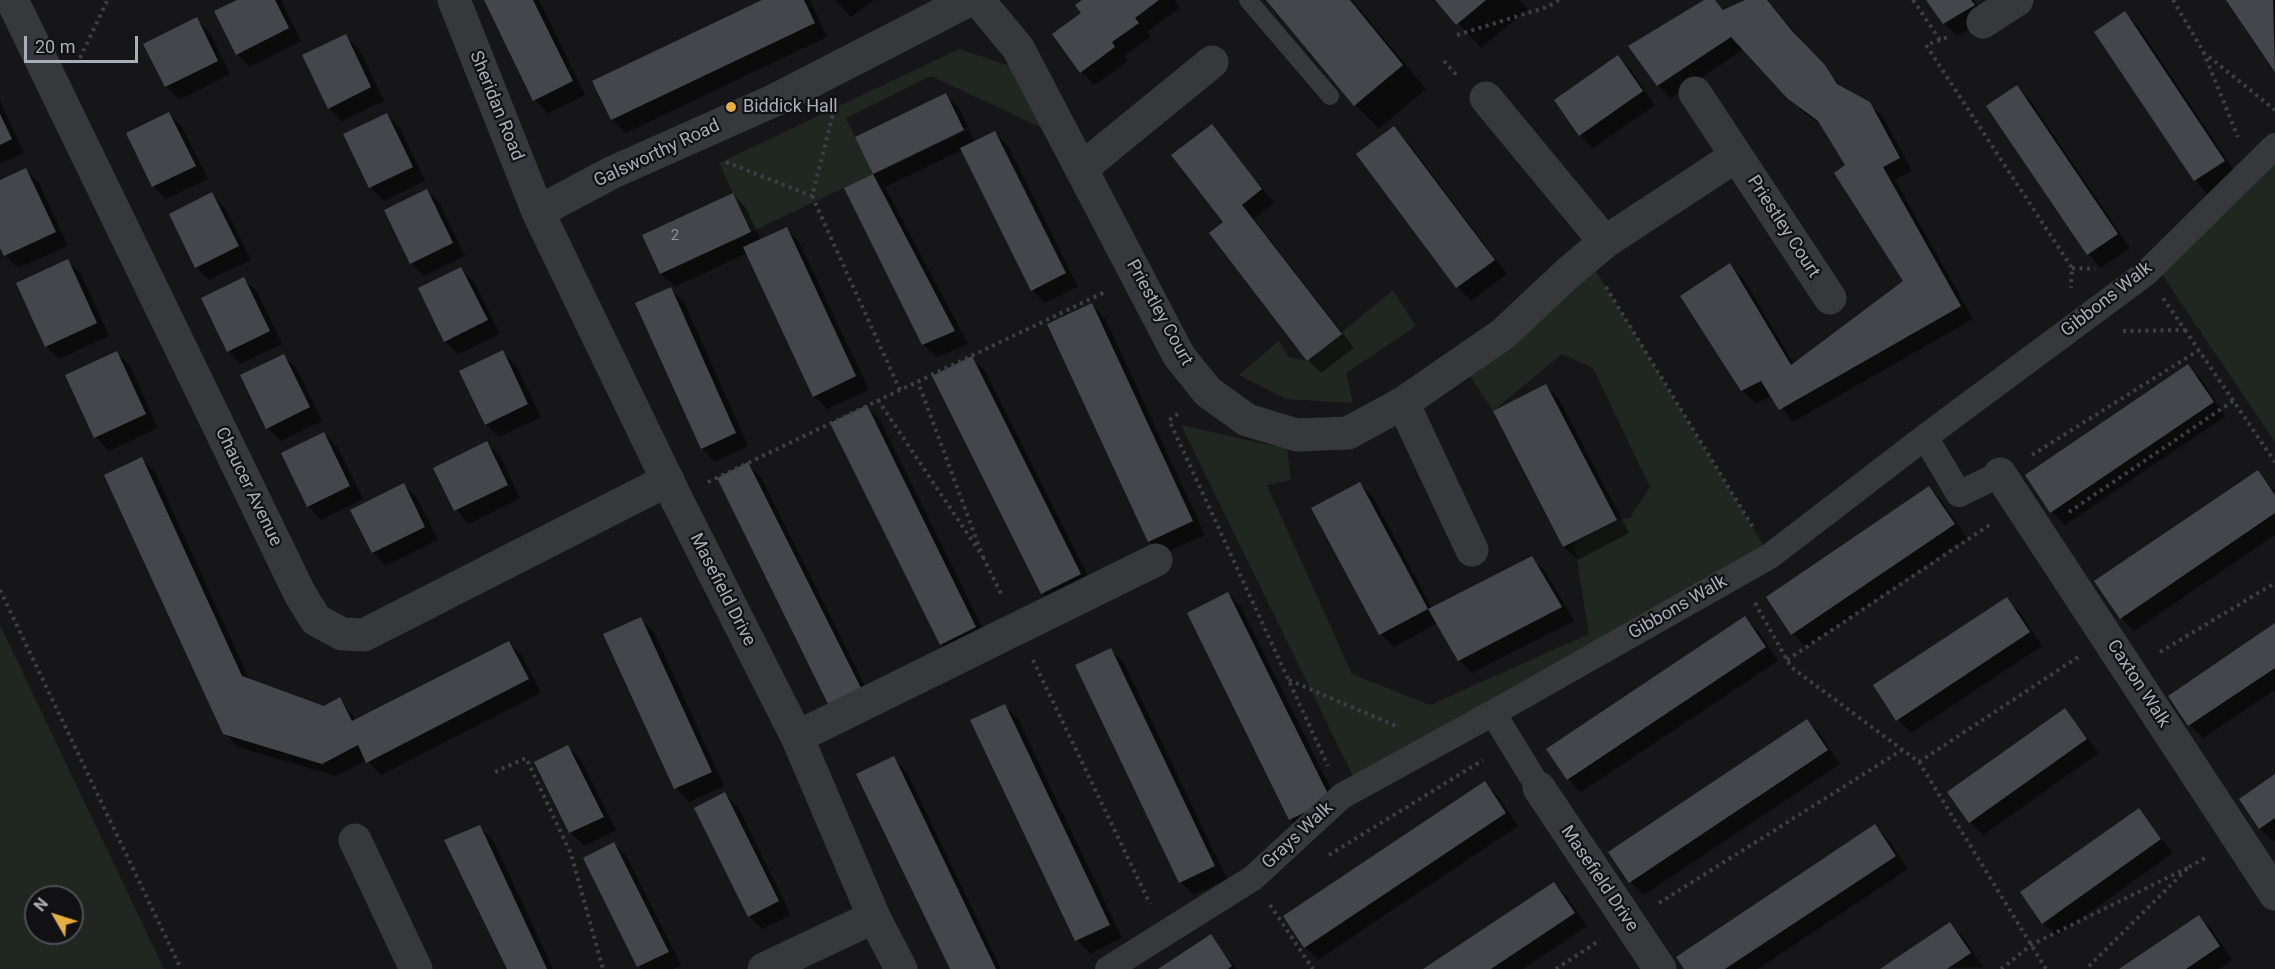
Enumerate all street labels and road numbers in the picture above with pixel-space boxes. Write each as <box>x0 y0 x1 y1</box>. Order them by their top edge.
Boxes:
street label: Sheridan Road <box>464 48 528 164</box>
street label: Galsworthy Road <box>591 115 723 193</box>
street label: Priestley Court <box>1742 172 1824 282</box>
street label: Priestley Court <box>1121 256 1197 370</box>
street label: Gibbons Walk <box>2057 258 2157 342</box>
street label: Chaucer Avenue <box>210 424 286 550</box>
street label: Masefield Drive <box>684 530 760 650</box>
street label: Gibbons Walk <box>1625 571 1731 645</box>
street label: Caxton Walk <box>2102 636 2174 732</box>
street label: Grays Walk <box>1258 798 1338 874</box>
street label: Masefield Drive <box>1556 822 1642 936</box>

